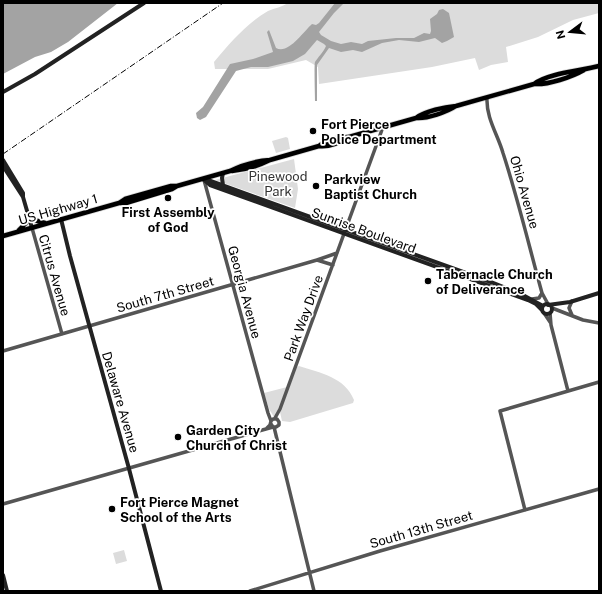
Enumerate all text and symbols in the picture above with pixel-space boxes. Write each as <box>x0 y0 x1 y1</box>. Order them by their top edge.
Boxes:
north arrow <box>550 12 590 52</box>
text: N <box>553 29 567 41</box>
place label: Fort Pierce Police Department <box>321 117 437 147</box>
marker: Fort Pierce Police Department <box>308 126 318 136</box>
street label: Ohio Avenue <box>507 154 542 230</box>
park label: Pinewood Park <box>249 169 307 199</box>
place label: Parkview Baptist Church <box>324 172 417 202</box>
marker: Parkview Baptist Church <box>311 181 321 191</box>
street label: US Highway 1 <box>17 191 100 228</box>
marker: First Assembly of God <box>163 193 173 203</box>
place label: First Assembly of God <box>121 205 215 235</box>
street label: Sunrise Boulevard <box>310 205 418 256</box>
street label: Citrus Avenue <box>36 233 73 318</box>
street label: Georgia Avenue <box>225 244 264 340</box>
place label: Tabernacle Church of Deliverance <box>436 267 553 297</box>
street label: South 7th Street <box>115 273 216 316</box>
street label: Park Way Drive <box>281 273 326 363</box>
marker: Tabernacle Church of Deliverance <box>423 276 433 286</box>
street label: Delaware Avenue <box>99 350 142 454</box>
place label: Garden City Church of Christ <box>186 423 287 453</box>
marker: Garden City Church of Christ <box>173 432 183 442</box>
place label: Fort Pierce Magnet School of the Arts <box>120 495 239 525</box>
marker: Fort Pierce Magnet School of the Arts <box>107 504 117 514</box>
street label: South 13th Street <box>368 508 474 551</box>

